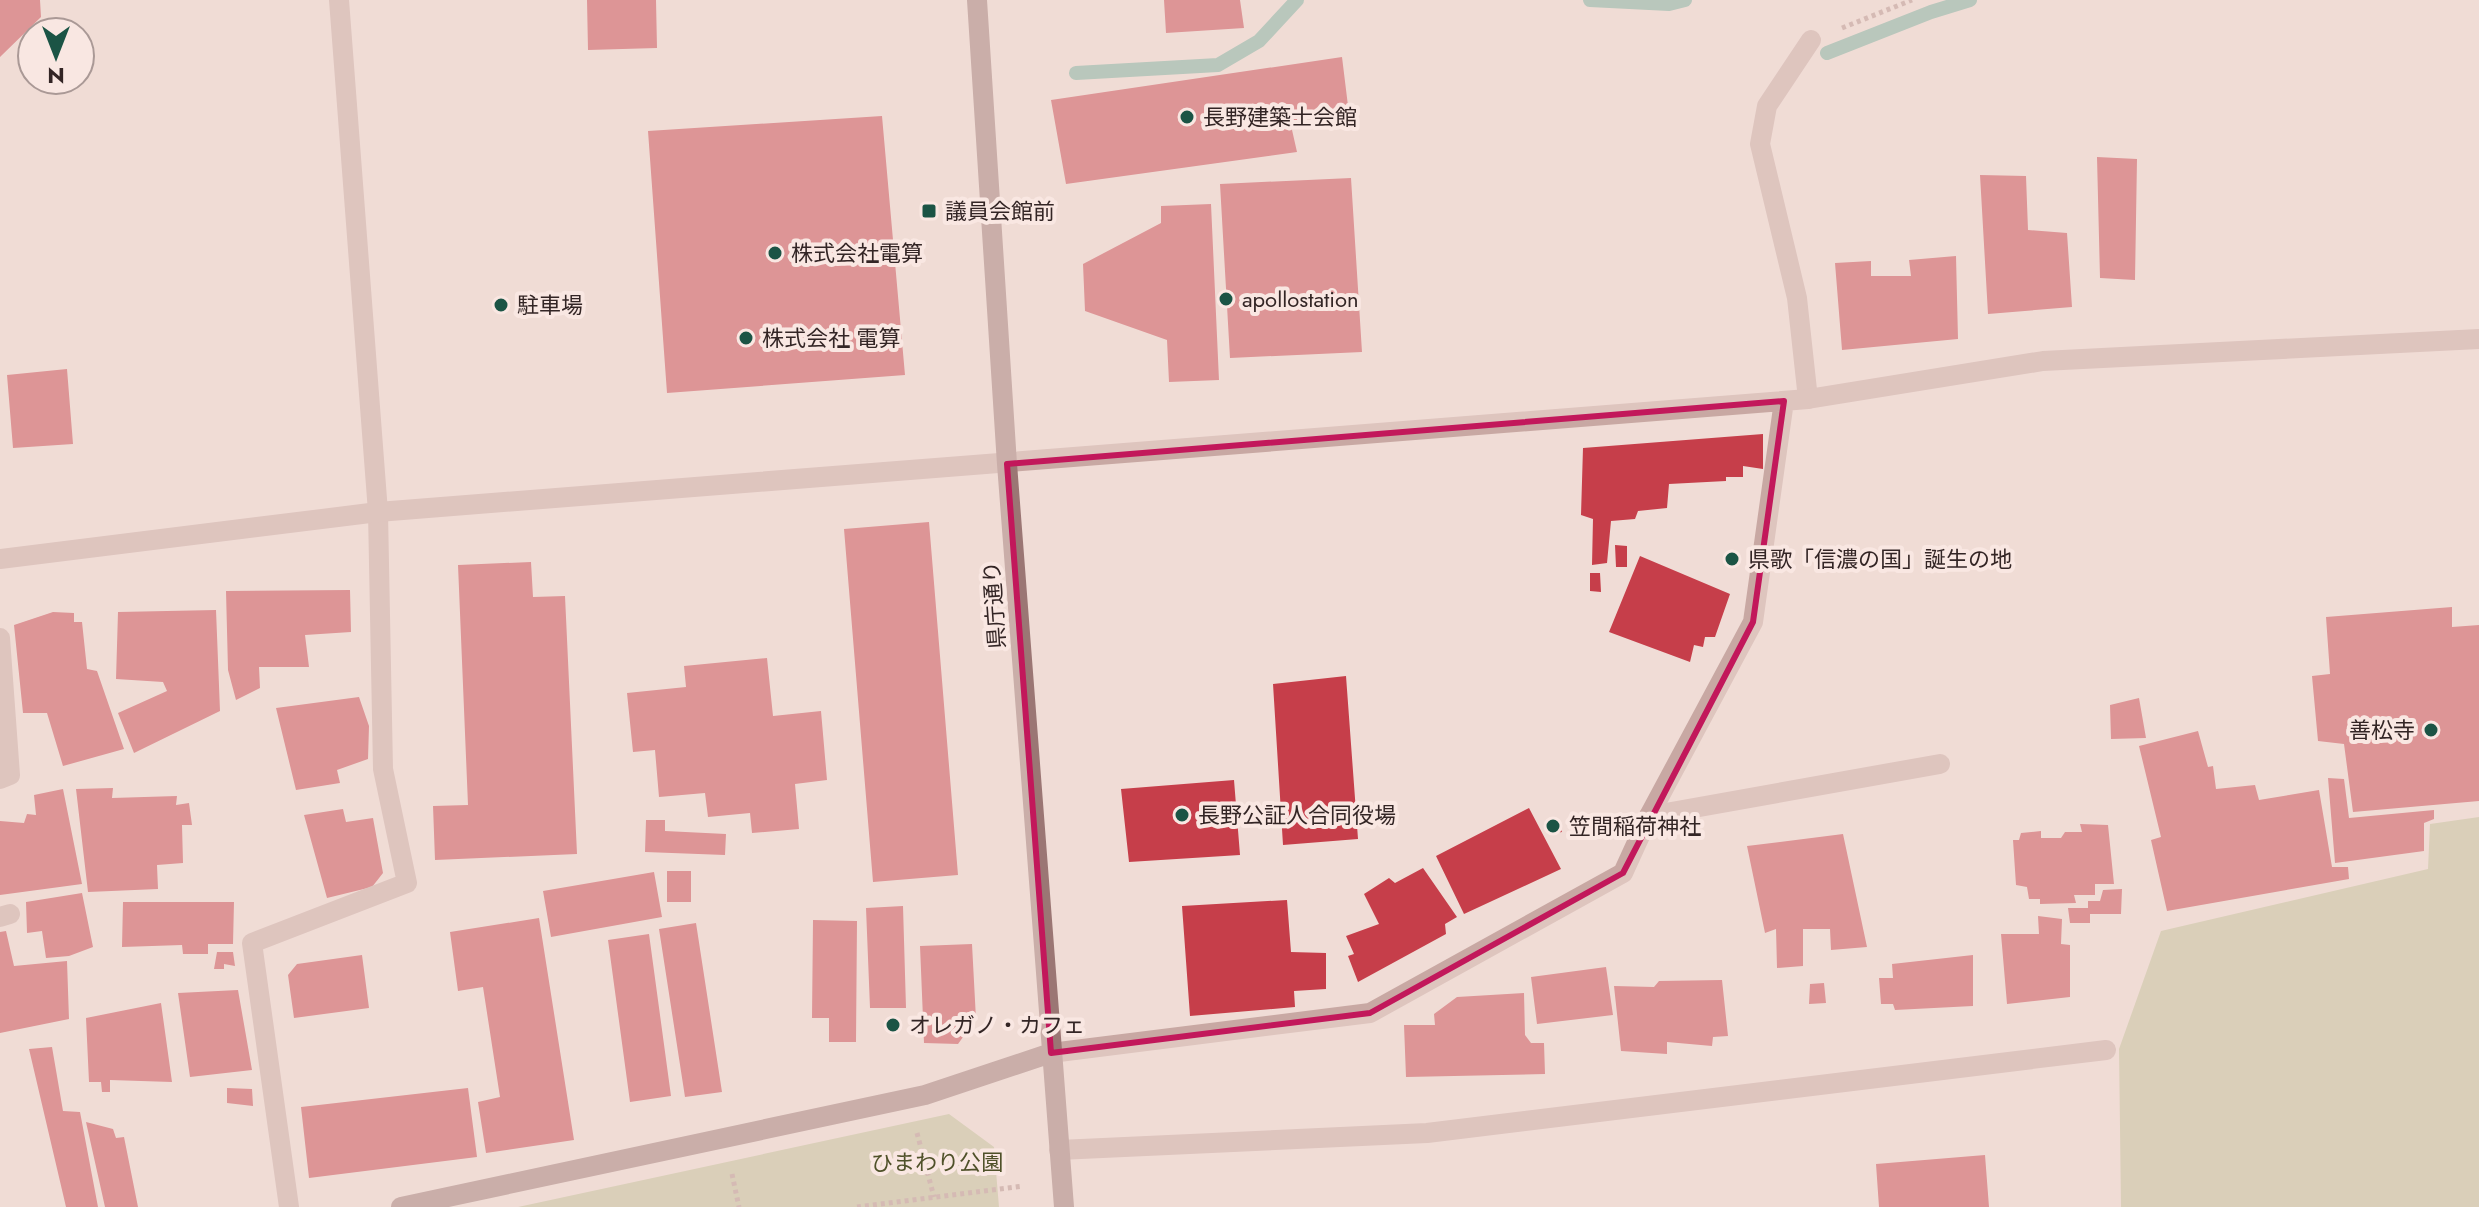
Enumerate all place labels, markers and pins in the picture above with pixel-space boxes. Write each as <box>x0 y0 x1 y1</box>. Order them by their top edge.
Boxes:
place label: 長野建築士会館 <box>1203 101 1357 133</box>
marker: 長野建築士会館 <box>1178 108 1196 126</box>
place label: 議員会館前 <box>945 195 1055 227</box>
marker: 議員会館前 <box>920 202 938 220</box>
place label: 株式会社電算 <box>791 237 923 269</box>
marker: 株式会社電算 <box>766 244 784 262</box>
place label: apollostation <box>1242 283 1359 315</box>
place label: 駐車場 <box>517 289 583 321</box>
marker: apollostation <box>1217 290 1235 308</box>
marker: 駐車場 <box>492 296 510 314</box>
place label: 株式会社 電算 <box>762 322 901 354</box>
marker: 株式会社 電算 <box>737 329 755 347</box>
place label: 県歌「信濃の国」誕生の地 <box>1748 543 2012 575</box>
marker: 県歌「信濃の国」誕生の地 <box>1723 550 1741 568</box>
place label: 善松寺 <box>2349 714 2415 746</box>
marker: 善松寺 <box>2422 721 2440 739</box>
place label: 長野公証人合同役場 <box>1198 799 1396 831</box>
marker: 長野公証人合同役場 <box>1173 806 1191 824</box>
place label: 笠間稲荷神社 <box>1569 810 1701 842</box>
marker: 笠間稲荷神社 <box>1544 817 1562 835</box>
place label: オレガノ・カフェ <box>909 1009 1085 1041</box>
marker: オレガノ・カフェ <box>884 1016 902 1034</box>

